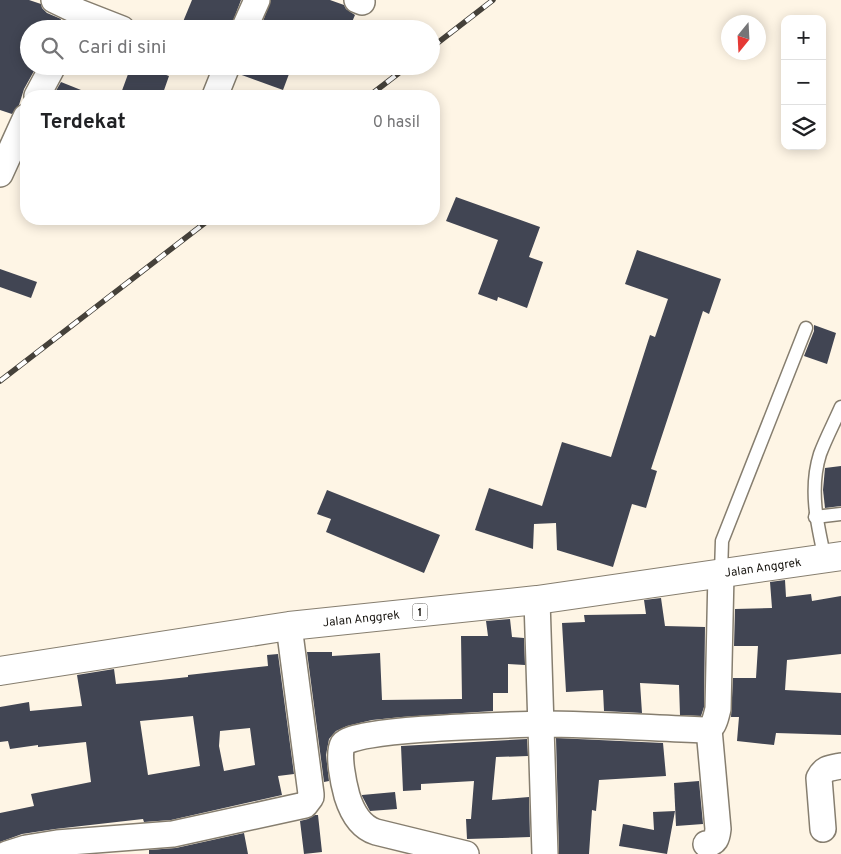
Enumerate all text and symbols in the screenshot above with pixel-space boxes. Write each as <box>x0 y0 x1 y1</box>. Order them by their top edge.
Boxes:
north arrow <box>721 15 766 60</box>
map controls <box>781 15 826 150</box>
button: + <box>781 15 826 60</box>
search box <box>20 20 440 75</box>
icon: search <box>38 34 66 62</box>
text: Cari di sini <box>78 36 166 60</box>
button: − <box>781 60 826 105</box>
button: layers <box>781 105 826 150</box>
text: Terdekat <box>40 109 126 136</box>
text: 0 hasil <box>373 113 420 133</box>
street label: Jalan Anggrek <box>723 555 802 582</box>
road number: 1 <box>412 604 428 620</box>
street label: Jalan Anggrek <box>322 607 401 631</box>

